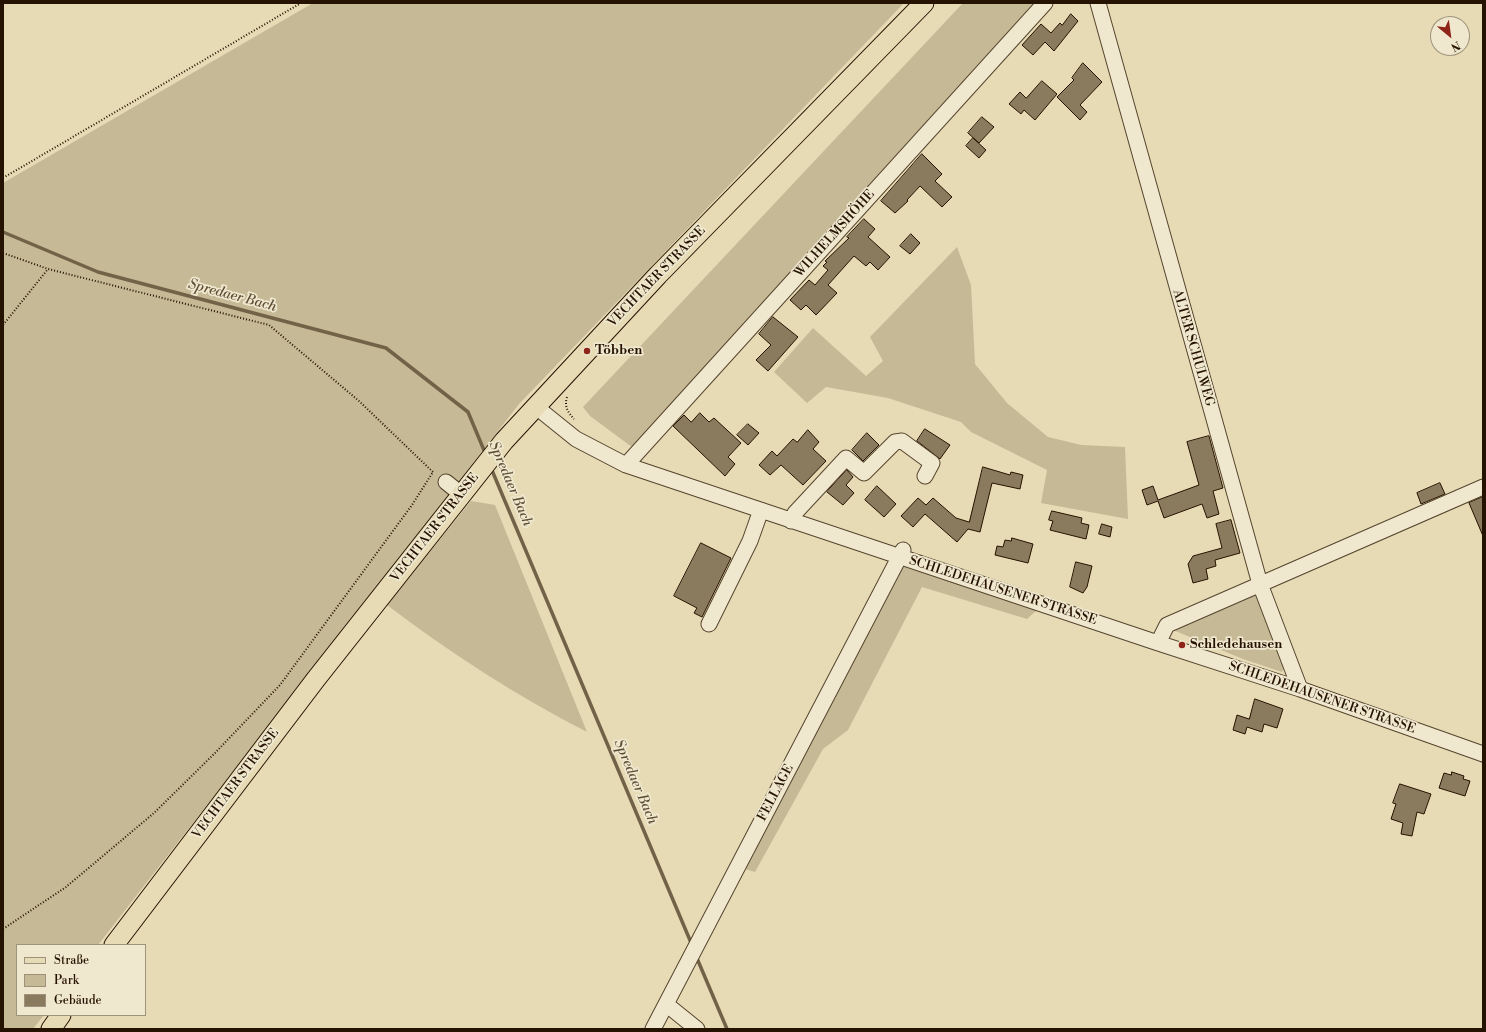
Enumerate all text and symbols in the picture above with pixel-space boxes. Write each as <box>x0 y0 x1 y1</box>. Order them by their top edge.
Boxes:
north arrow <box>1430 16 1470 56</box>
text: N <box>1448 37 1463 54</box>
street label: WILHELMSHÖHE <box>792 187 878 281</box>
street label: VECHTAER STRASSE <box>605 223 709 331</box>
water label: Spredaer Bach <box>186 276 278 316</box>
street label: ALTER SCHULWEG <box>1169 288 1217 408</box>
place label: Többen <box>595 343 642 359</box>
marker: Többen <box>582 346 592 356</box>
water label: Spredaer Bach <box>485 439 535 529</box>
street label: VECHTAER STRASSE <box>388 470 482 586</box>
street label: SCHLEDEHAUSENER STRASSE <box>907 553 1099 629</box>
place label: Schledehausen <box>1190 637 1282 653</box>
marker: Schledehausen <box>1177 640 1187 650</box>
street label: SCHLEDEHAUSENER STRASSE <box>1226 659 1418 737</box>
street label: VECHTAER STRASSE <box>189 726 283 842</box>
water label: Spredaer Bach <box>610 737 660 827</box>
street label: FELLAGE <box>755 762 797 824</box>
legend <box>16 944 146 1016</box>
text: Straße <box>54 953 89 968</box>
text: Park <box>54 973 79 988</box>
text: Gebäude <box>54 993 102 1008</box>

